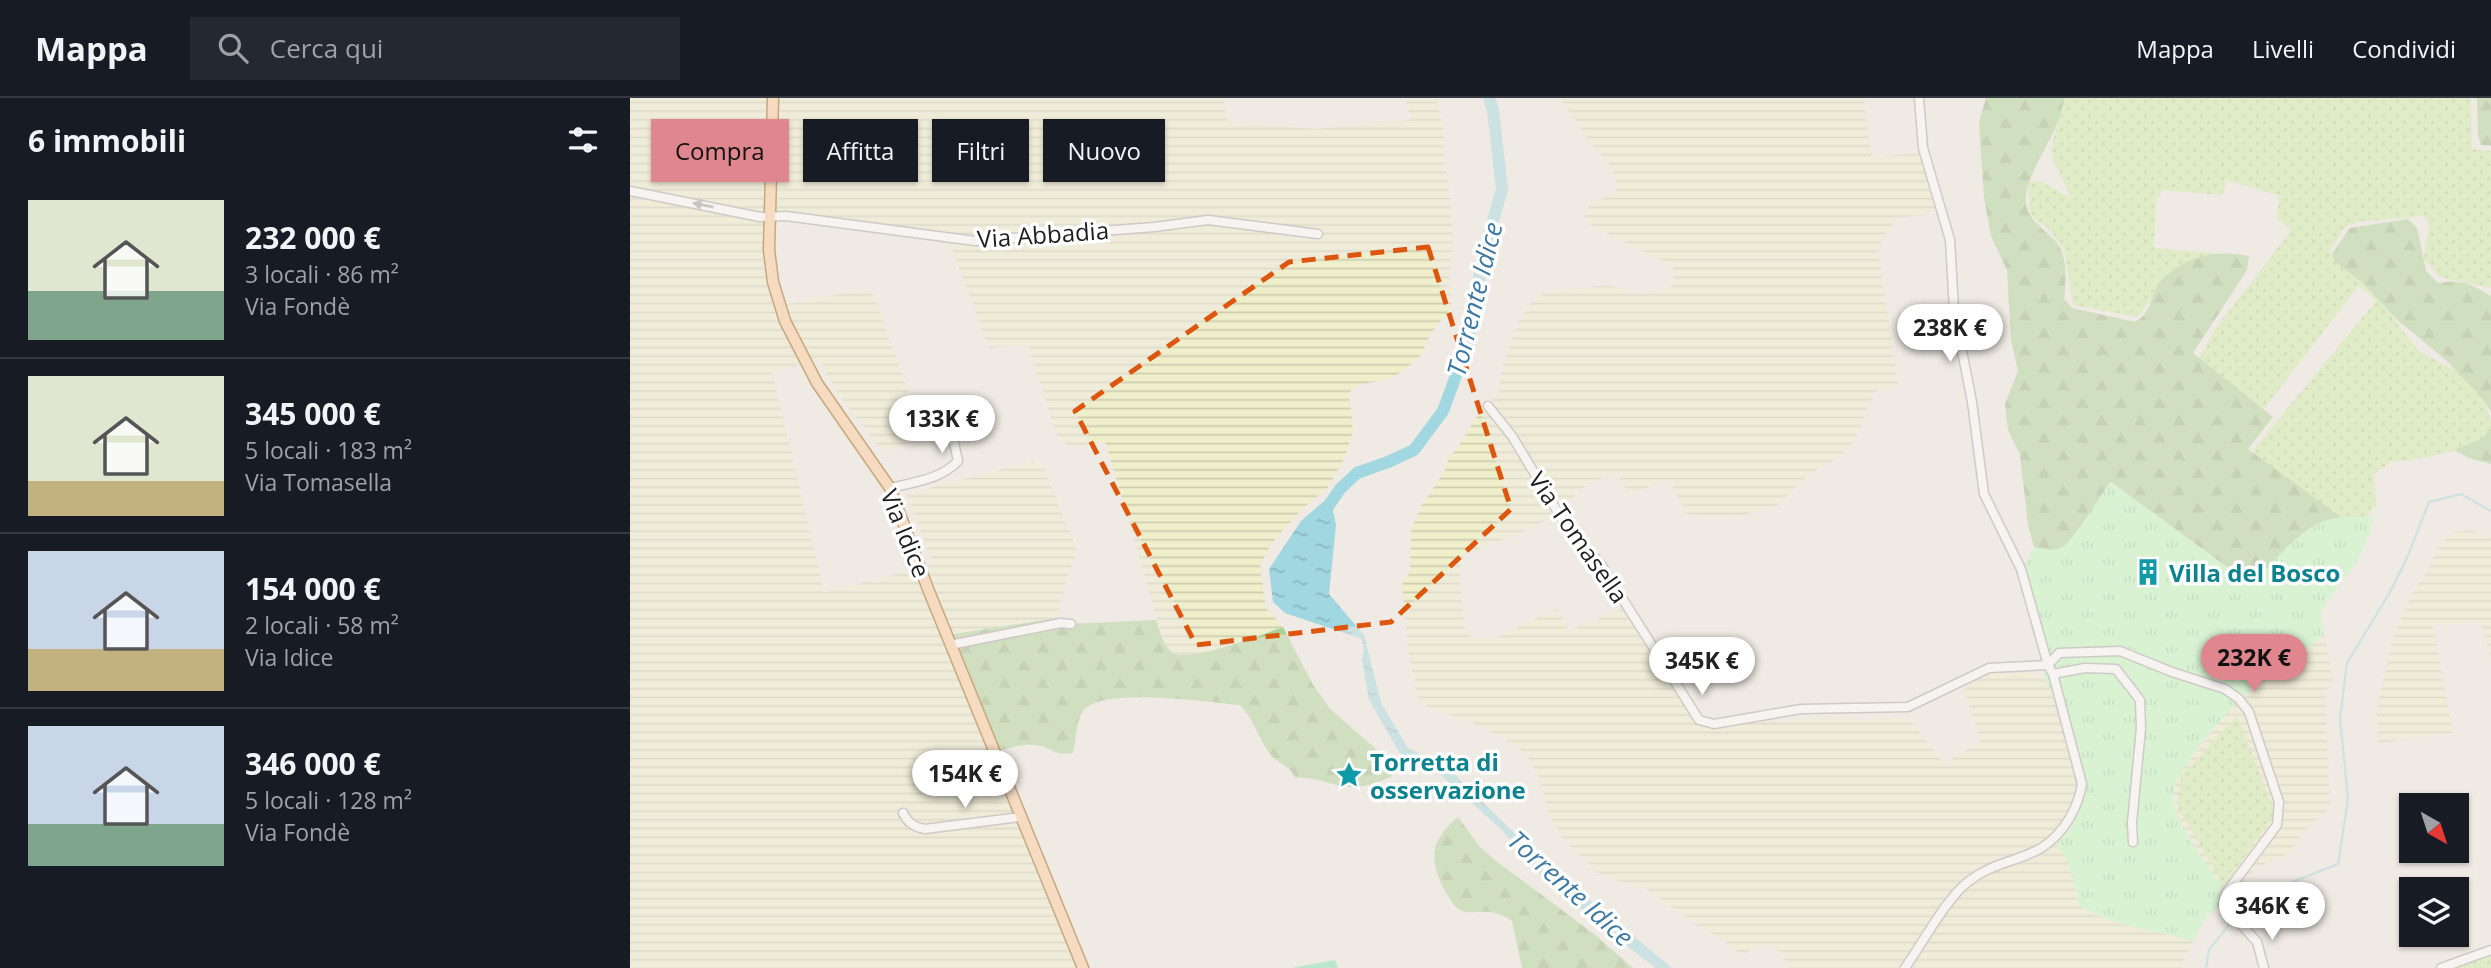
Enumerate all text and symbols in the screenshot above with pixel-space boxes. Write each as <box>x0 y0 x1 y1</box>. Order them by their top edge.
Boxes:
search box <box>190 17 680 80</box>
text: Mappa <box>35 26 148 71</box>
icon: search <box>214 29 252 67</box>
text: Cerca qui <box>270 30 383 66</box>
text: Mappa <box>2136 32 2214 65</box>
text: Livelli <box>2252 32 2314 65</box>
text: Condividi <box>2352 32 2456 65</box>
chip: Compra <box>651 119 789 182</box>
chip: Affitta <box>803 119 918 182</box>
chip: Filtri <box>932 119 1029 182</box>
chip: Nuovo <box>1043 119 1165 182</box>
text: 6 immobili <box>28 120 186 161</box>
icon: filters <box>564 121 602 159</box>
one-way arrow <box>692 199 714 210</box>
street label: Via Abbadia <box>976 213 1110 255</box>
text: 232 000 € <box>245 217 381 258</box>
water label: Torrente Idice <box>1437 218 1511 380</box>
icon: home <box>84 228 168 312</box>
text: 3 locali · 86 m² <box>245 258 399 290</box>
text: Via Fondè <box>245 290 350 322</box>
pin: 238K € <box>1893 304 2007 364</box>
text: 238K € <box>1913 311 1987 343</box>
text: 345 000 € <box>245 393 381 434</box>
pin: 133K € <box>885 396 999 455</box>
text: 133K € <box>905 402 979 434</box>
icon: home <box>84 404 168 488</box>
text: 5 locali · 183 m² <box>245 434 412 466</box>
street label: Via Tomasella <box>1521 465 1637 609</box>
text: Via Tomasella <box>245 466 392 498</box>
street label: Via Idice <box>873 484 939 582</box>
place label: Villa del Bosco <box>2169 556 2340 589</box>
building icon: Villa del Bosco <box>2133 557 2163 587</box>
text: 154 000 € <box>245 568 381 609</box>
icon: home <box>84 579 168 663</box>
text: 2 locali · 58 m² <box>245 609 399 641</box>
pin: 232K € <box>2197 634 2311 694</box>
pin: 345K € <box>1645 638 1759 697</box>
text: Via Idice <box>245 641 334 673</box>
text: 232K € <box>2217 641 2291 673</box>
text: 345K € <box>1665 644 1739 676</box>
text: 346 000 € <box>245 743 381 784</box>
place label: Torretta di osservazione <box>1370 745 1526 806</box>
pin: 154K € <box>908 750 1022 810</box>
icon: home <box>84 754 168 838</box>
text: 154K € <box>928 757 1002 789</box>
place icon: Torretta di osservazione <box>1334 760 1364 790</box>
text: 5 locali · 128 m² <box>245 784 412 816</box>
north arrow <box>2399 793 2469 863</box>
map controls <box>2399 793 2469 947</box>
text: Via Fondè <box>245 816 350 848</box>
water label: Torrente Idice <box>1500 822 1642 954</box>
button: layers <box>2399 877 2469 947</box>
pin: 346K € <box>2215 882 2329 942</box>
text: 346K € <box>2235 889 2309 921</box>

